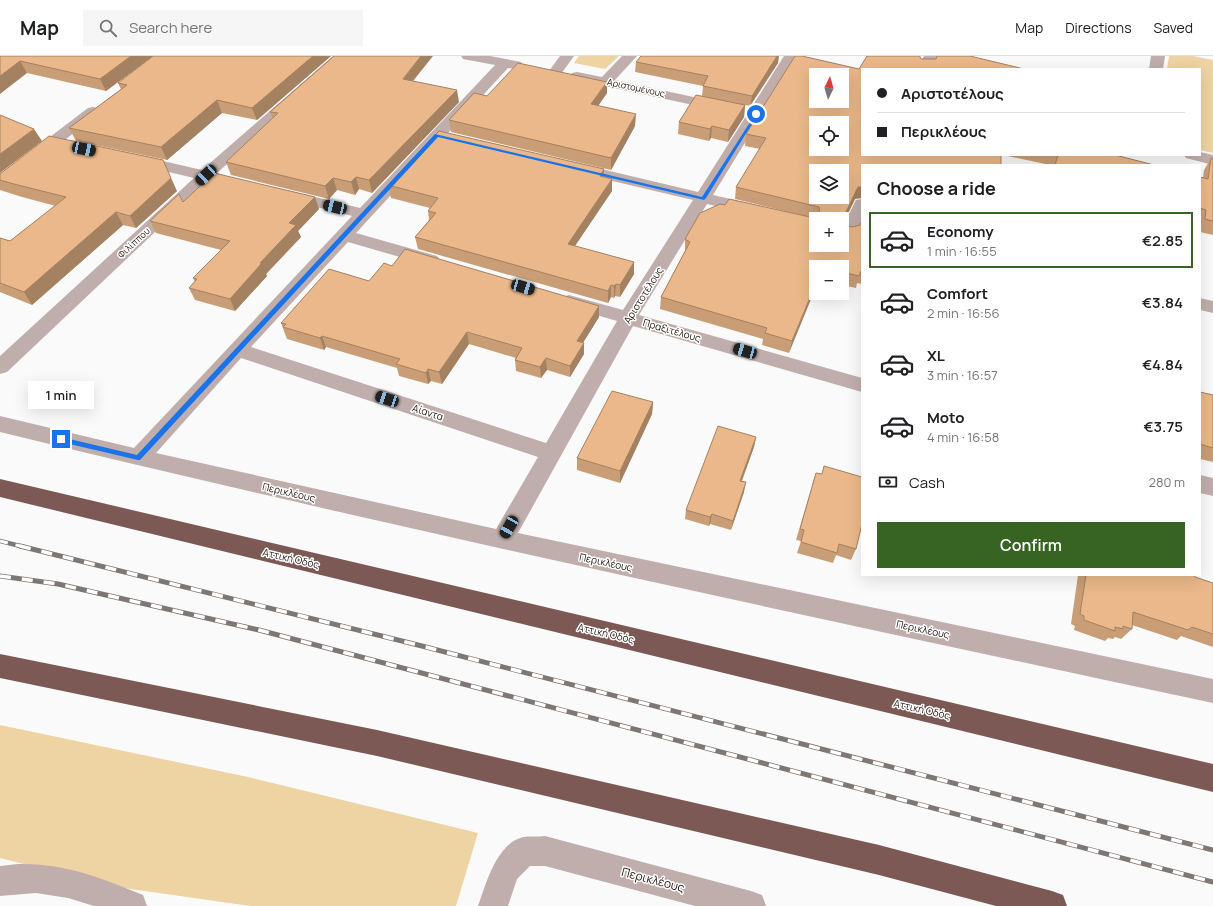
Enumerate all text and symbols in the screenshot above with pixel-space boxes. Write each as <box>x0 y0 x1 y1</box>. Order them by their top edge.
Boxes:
search box <box>83 10 363 46</box>
text: Map <box>20 15 59 41</box>
icon: search <box>97 17 119 39</box>
text: Search here <box>129 17 212 38</box>
text: Map <box>1015 18 1043 37</box>
text: Directions <box>1065 18 1132 37</box>
text: Saved <box>1154 18 1193 37</box>
north arrow <box>809 68 849 108</box>
map controls <box>809 68 849 300</box>
street label: Αριστομένους <box>606 75 666 100</box>
text: Αριστοτέλους <box>901 83 1004 104</box>
route start <box>747 105 765 123</box>
button: locate <box>809 116 849 156</box>
text: Περικλέους <box>901 121 986 142</box>
car <box>71 141 97 157</box>
car <box>193 162 219 188</box>
button: layers <box>809 164 849 204</box>
text: Choose a ride <box>877 176 996 200</box>
car <box>322 198 348 216</box>
button: + <box>809 212 849 252</box>
text: Economy <box>927 221 994 242</box>
icon: car <box>879 222 915 258</box>
street label: Φιλίππου <box>115 224 153 261</box>
text: €2.85 <box>1142 230 1183 251</box>
text: 1 min · 16:55 <box>927 242 997 260</box>
button: − <box>809 260 849 300</box>
street label: Αριστοτέλους <box>620 263 666 326</box>
car <box>510 278 536 296</box>
text: Comfort <box>927 283 988 304</box>
icon: car <box>879 284 915 320</box>
text: €3.84 <box>1142 292 1183 313</box>
text: 2 min · 16:56 <box>927 304 1000 322</box>
street label: Πραξιτέλους <box>641 315 703 345</box>
car <box>732 342 758 360</box>
text: XL <box>927 345 945 366</box>
icon: car <box>879 346 915 382</box>
text: €4.84 <box>1142 354 1183 375</box>
text: 3 min · 16:57 <box>927 366 998 384</box>
callout: 1 min <box>28 381 94 409</box>
text: 1 min <box>46 386 77 404</box>
car <box>374 390 400 408</box>
street label: Αίαντα <box>411 400 445 424</box>
text: Moto <box>927 407 964 428</box>
icon: car <box>879 408 915 444</box>
text: €3.75 <box>1143 416 1183 437</box>
text: 4 min · 16:58 <box>927 428 999 446</box>
route end <box>52 430 70 448</box>
icon: cash <box>877 471 899 493</box>
text: Cash <box>909 472 945 493</box>
text: 280 m <box>1148 473 1185 491</box>
street label: Περικλέους <box>261 479 317 505</box>
car <box>498 514 520 540</box>
button: Confirm <box>877 522 1185 568</box>
street label: Αττική Οδός <box>261 545 321 571</box>
street label: Περικλέους <box>578 550 634 575</box>
street label: Περικλέους <box>895 617 951 642</box>
street label: Αττική Οδός <box>576 620 636 646</box>
street label: Αττική Οδός <box>892 696 952 722</box>
street label: Περικλέους <box>620 863 687 896</box>

